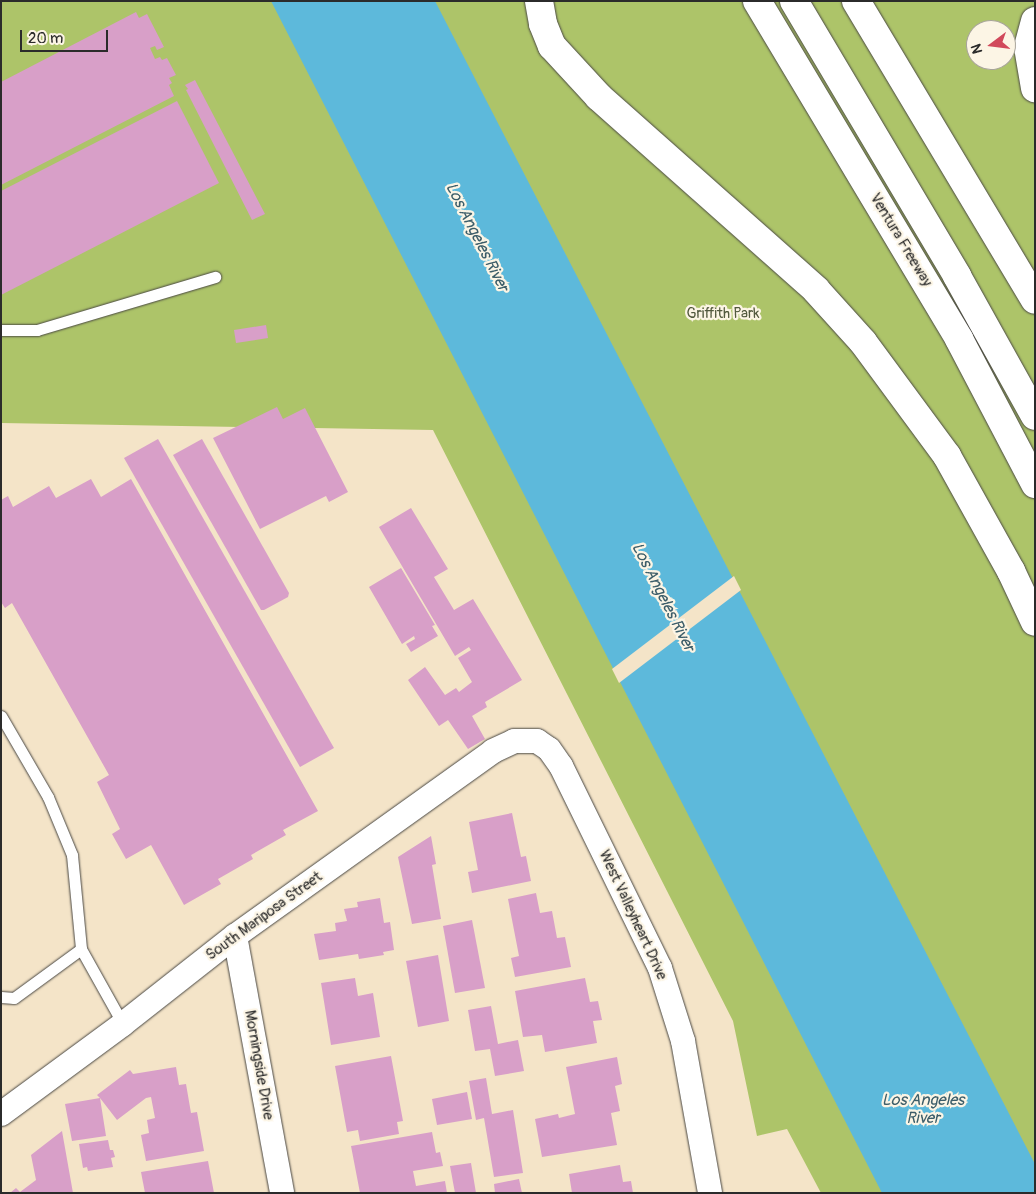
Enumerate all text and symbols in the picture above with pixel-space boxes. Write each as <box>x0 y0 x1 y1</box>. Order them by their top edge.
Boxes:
scale bar <box>22 20 110 52</box>
north arrow <box>966 20 1016 70</box>
text: 20 m <box>28 29 63 48</box>
text: N <box>968 42 986 56</box>
water label: Los Angeles River <box>441 179 513 295</box>
street label: Ventura Freeway <box>866 190 936 290</box>
park label: Griffith Park <box>686 305 760 323</box>
water label: Los Angeles River <box>627 539 699 655</box>
street label: West Valleyheart Drive <box>595 847 671 983</box>
street label: South Mariposa Street <box>202 868 326 964</box>
street label: Morningside Drive <box>241 1009 277 1121</box>
water label: Los Angeles River <box>882 1090 964 1128</box>

